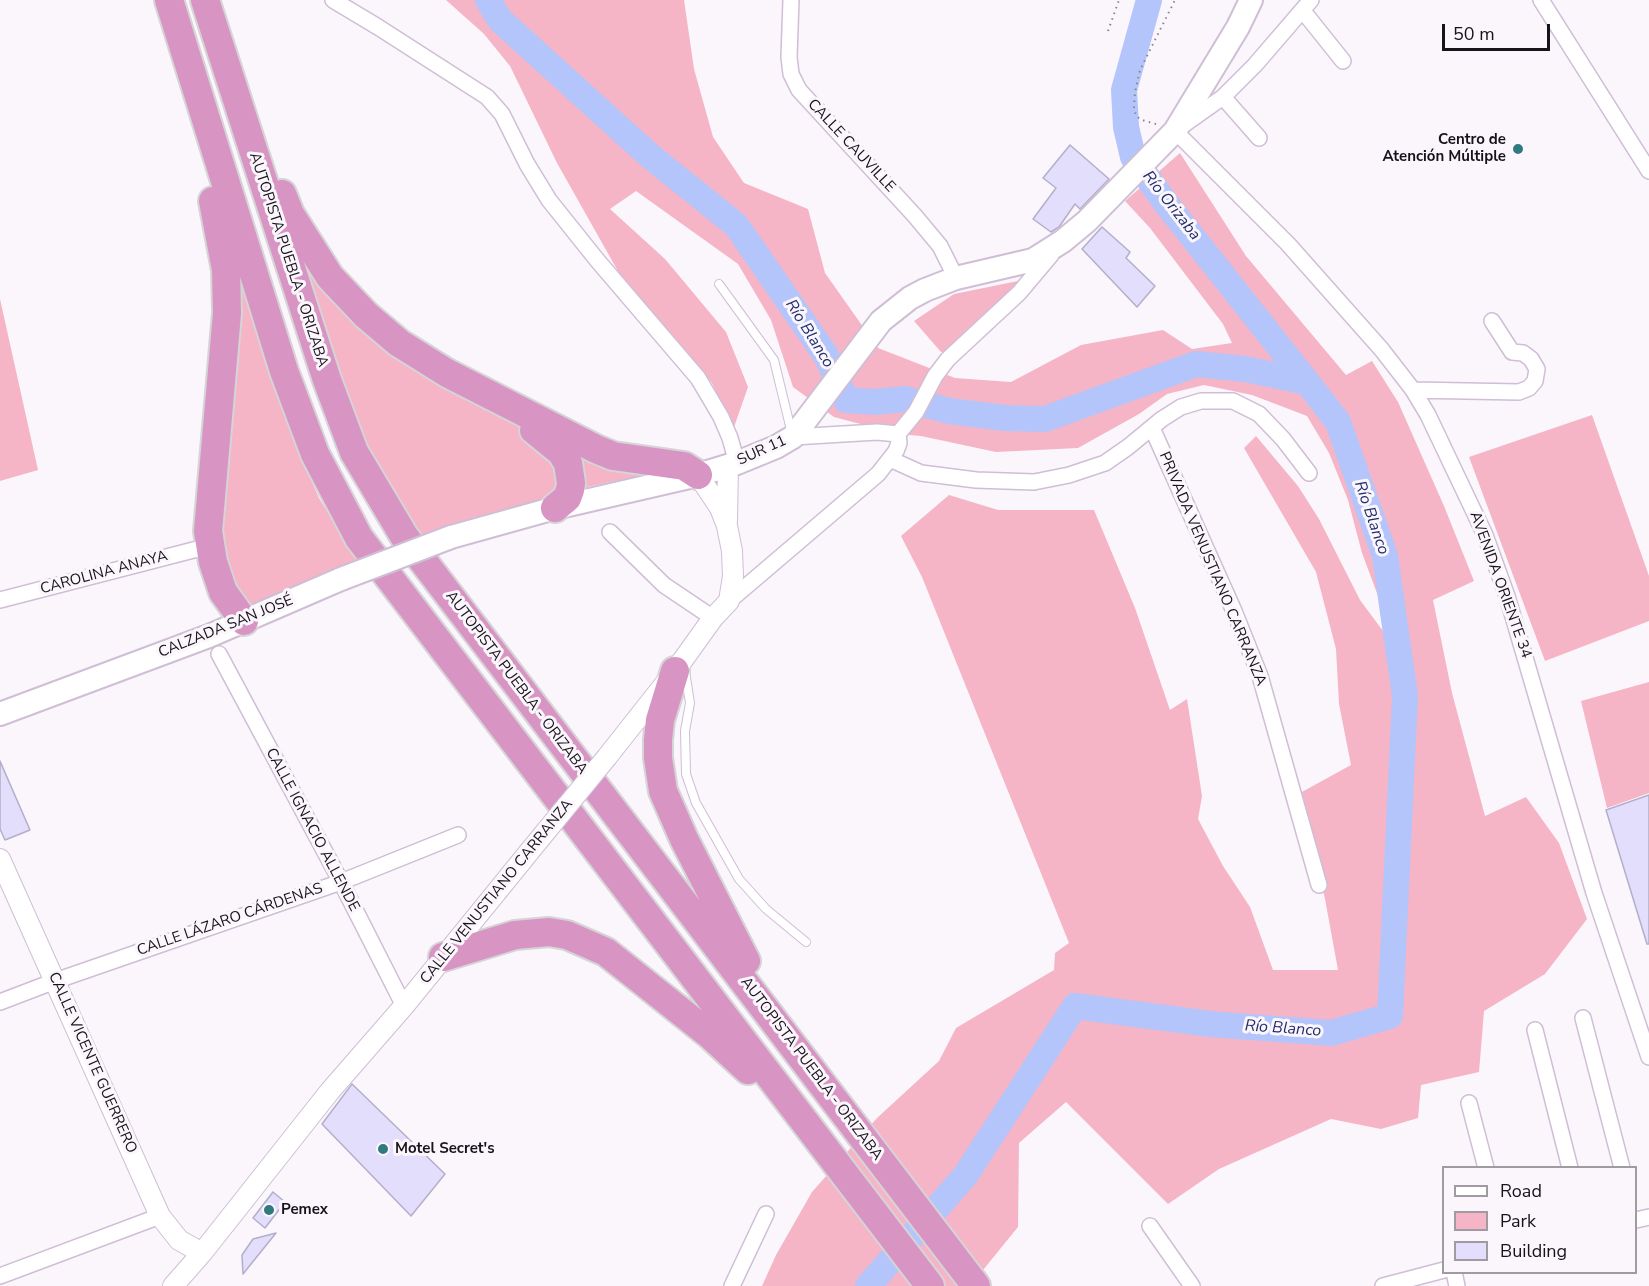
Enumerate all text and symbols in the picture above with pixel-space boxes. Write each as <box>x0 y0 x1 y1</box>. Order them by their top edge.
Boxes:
scale bar <box>1445 12 1553 50</box>
text: 50 m <box>1453 22 1495 46</box>
street label: CALLE CAUVILLE <box>803 96 899 196</box>
place label: Centro de Atención Múltiple <box>1382 131 1506 166</box>
marker: Centro de Atención Múltiple <box>1511 142 1525 156</box>
street label: AUTOPISTA PUEBLA - ORIZABA <box>245 150 331 370</box>
water label: Río Orizaba <box>1138 167 1204 245</box>
water label: Río Blanco <box>781 296 837 372</box>
street label: SUR 11 <box>735 432 789 470</box>
street label: PRIVADA VENUSTIANO CARRANZA <box>1154 449 1270 689</box>
water label: Río Blanco <box>1349 479 1393 557</box>
street label: AVENIDA ORIENTE 34 <box>1465 509 1535 661</box>
street label: CAROLINA ANAYA <box>38 547 170 599</box>
street label: AUTOPISTA PUEBLA - ORIZABA <box>441 588 591 778</box>
street label: CALZADA SAN JOSÉ <box>156 592 296 662</box>
street label: CALLE IGNACIO ALLENDE <box>261 745 363 915</box>
street label: CALLE VENUSTIANO CARRANZA <box>417 796 577 988</box>
street label: CALLE LÁZARO CÁRDENAS <box>135 880 325 960</box>
street label: CALLE VICENTE GUERRERO <box>44 970 140 1156</box>
street label: AUTOPISTA PUEBLA - ORIZABA <box>736 974 886 1164</box>
water label: Río Blanco <box>1244 1017 1322 1041</box>
place label: Motel Secret's <box>395 1140 494 1158</box>
marker: Motel Secret's <box>376 1142 390 1156</box>
legend <box>1442 1166 1637 1274</box>
text: Road <box>1500 1179 1542 1203</box>
place label: Pemex <box>281 1201 328 1219</box>
marker: Pemex <box>262 1203 276 1217</box>
text: Park <box>1500 1209 1536 1233</box>
text: Building <box>1500 1239 1567 1263</box>

